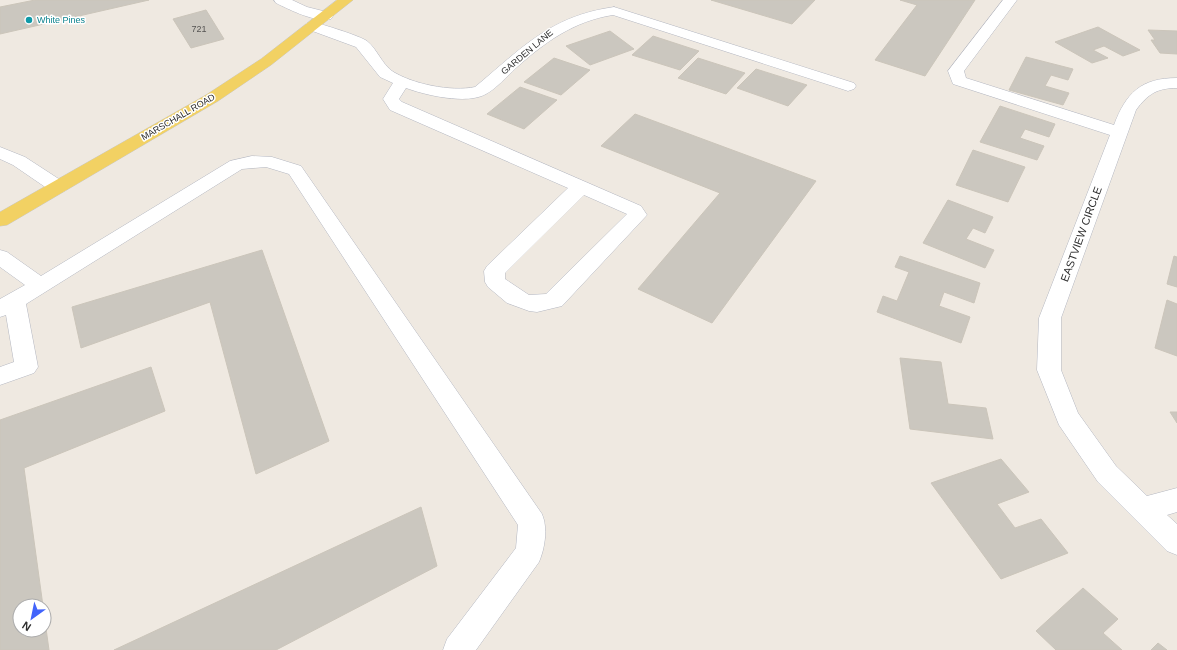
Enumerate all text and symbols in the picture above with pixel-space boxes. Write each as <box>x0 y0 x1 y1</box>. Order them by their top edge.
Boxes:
marker: White Pines <box>24 15 34 25</box>
place label: White Pines <box>37 15 86 25</box>
house number: 721 <box>191 24 207 34</box>
street label: GARDEN LANE <box>499 27 555 77</box>
street label: MARSCHALL ROAD <box>139 92 217 142</box>
street label: EASTVIEW CIRCLE <box>1058 185 1104 283</box>
north arrow <box>12 598 52 638</box>
text: N <box>20 619 33 634</box>

